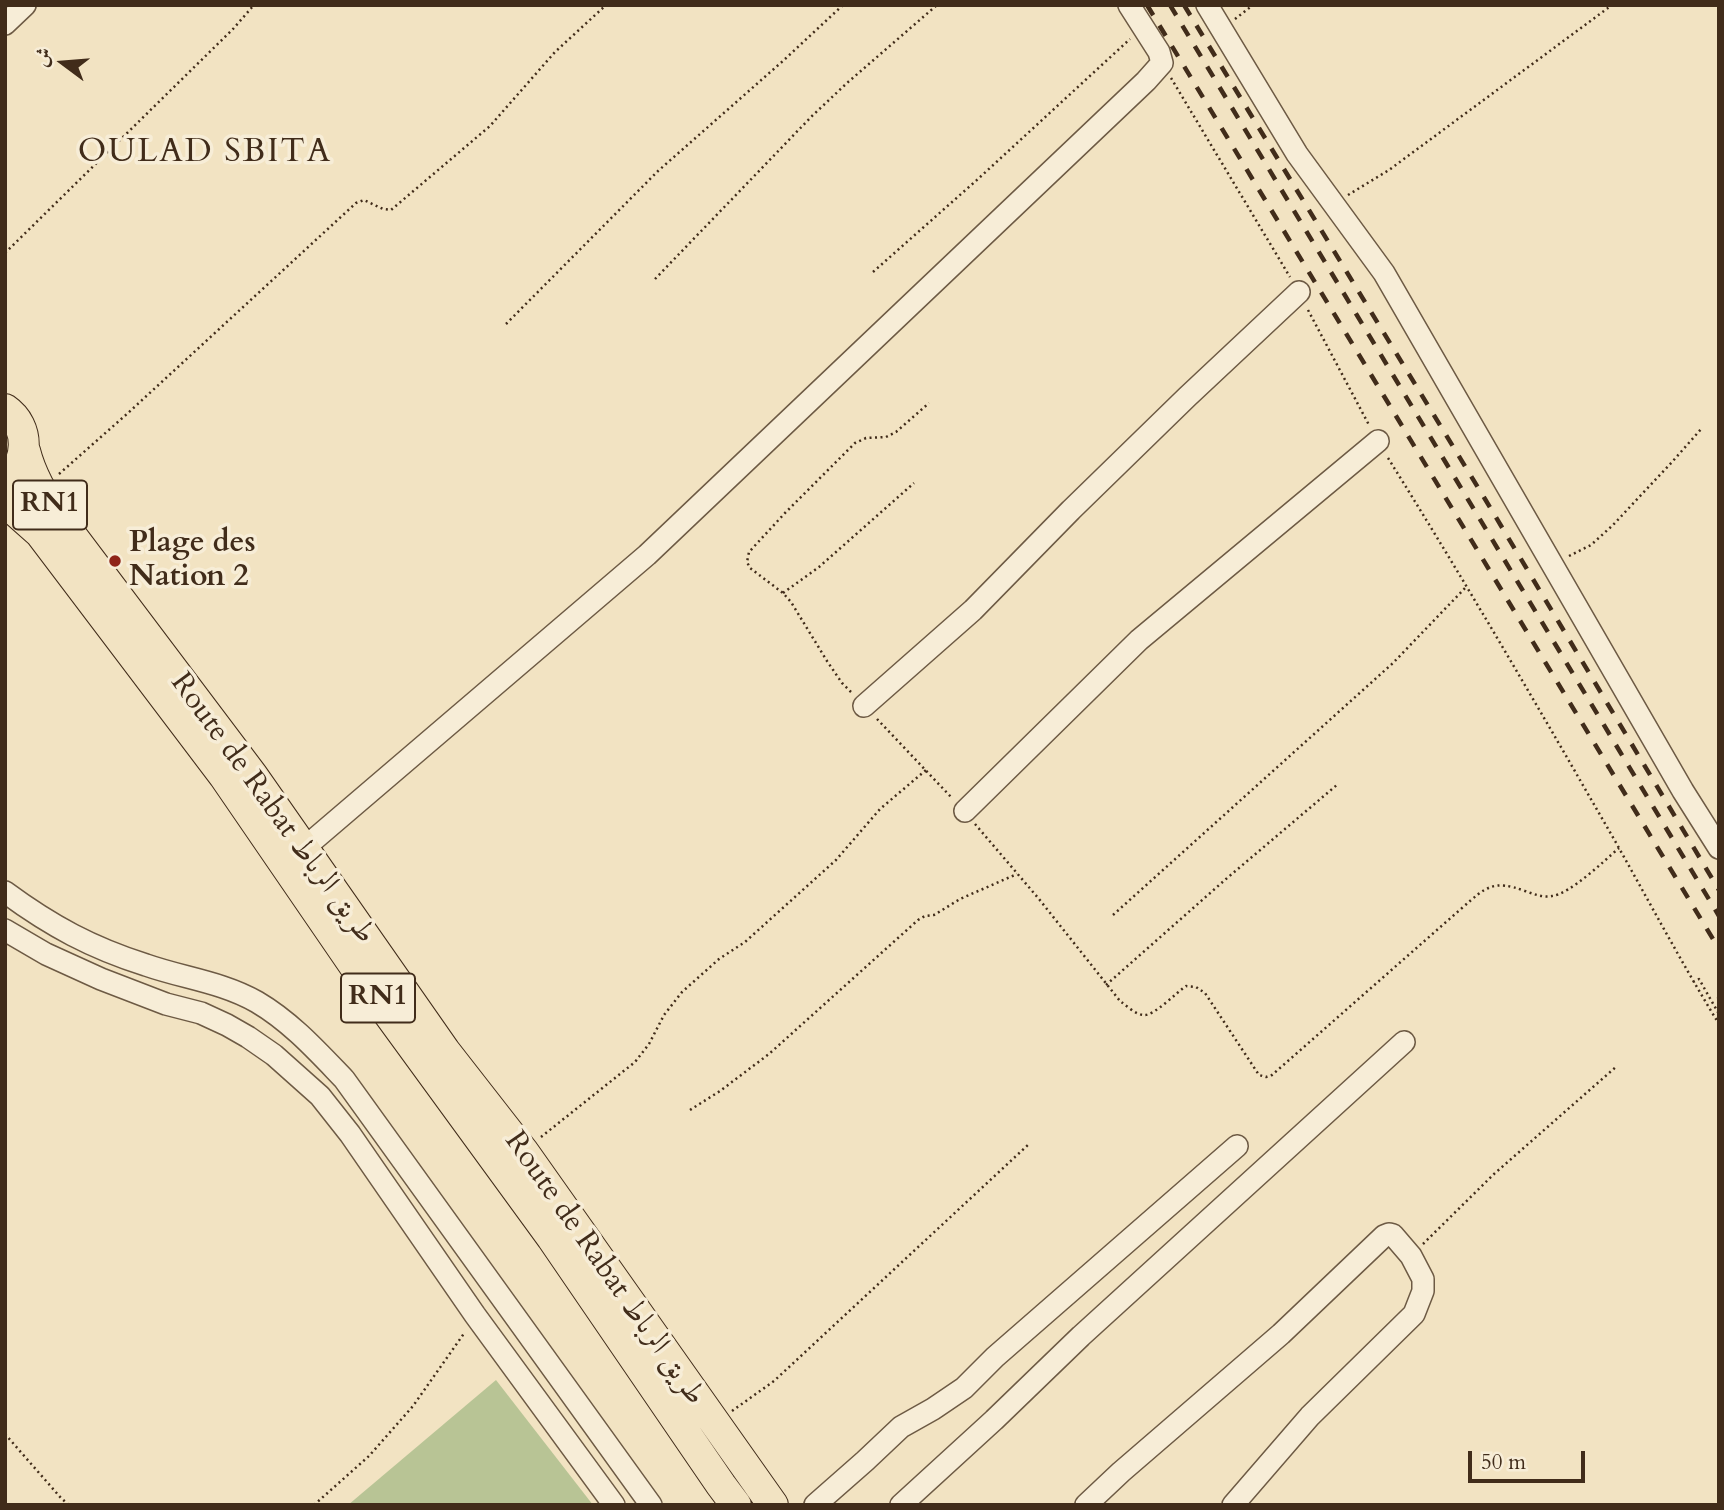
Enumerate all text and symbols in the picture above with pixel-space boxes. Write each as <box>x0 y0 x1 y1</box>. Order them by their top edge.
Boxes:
north arrow <box>28 28 98 98</box>
text: ش <box>28 45 58 70</box>
district label: OULAD SBITA <box>79 133 331 173</box>
road number: RN1 <box>13 480 87 530</box>
place label: Plage des Nation 2 <box>129 526 256 596</box>
marker: Plage des Nation 2 <box>107 553 123 569</box>
street label: Route de Rabat طريق الرباط <box>162 667 382 951</box>
road number: RN1 <box>341 974 415 1023</box>
street label: Route de Rabat طريق الرباط <box>496 1125 712 1413</box>
scale bar <box>1472 1436 1589 1480</box>
text: 50 m <box>1481 1448 1526 1477</box>

